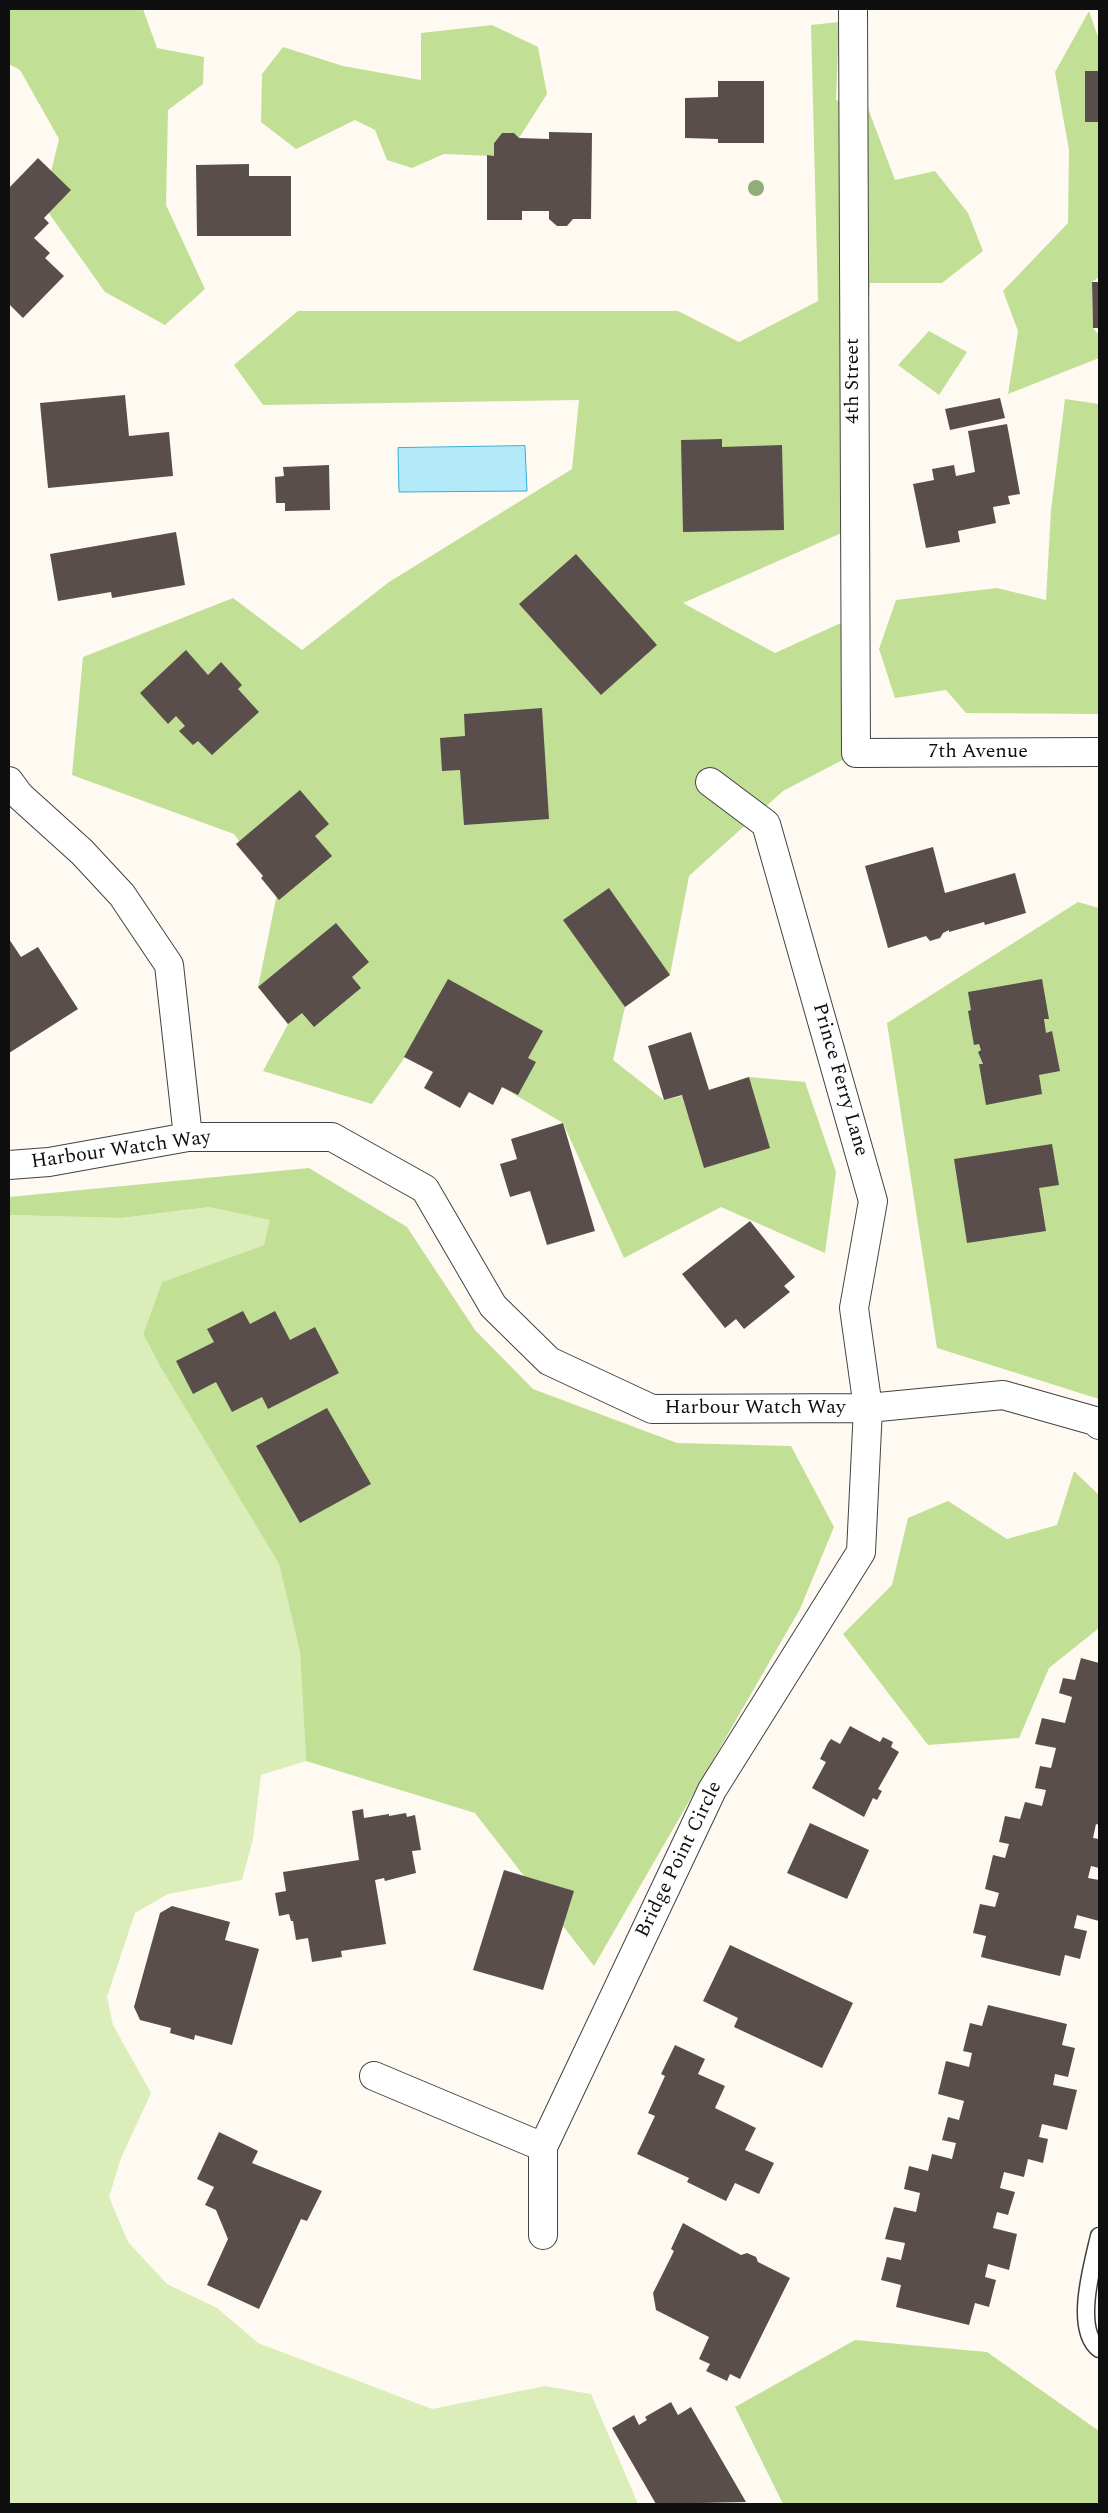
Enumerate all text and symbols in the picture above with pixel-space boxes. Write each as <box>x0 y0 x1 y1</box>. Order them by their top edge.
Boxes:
street label: 4th Street <box>842 338 866 424</box>
street label: 7th Avenue <box>928 741 1028 765</box>
street label: Prince Ferry Lane <box>806 1001 872 1159</box>
street label: Harbour Watch Way <box>30 1127 212 1175</box>
street label: Harbour Watch Way <box>665 1397 845 1421</box>
street label: Bridge Point Circle <box>632 1778 728 1942</box>

